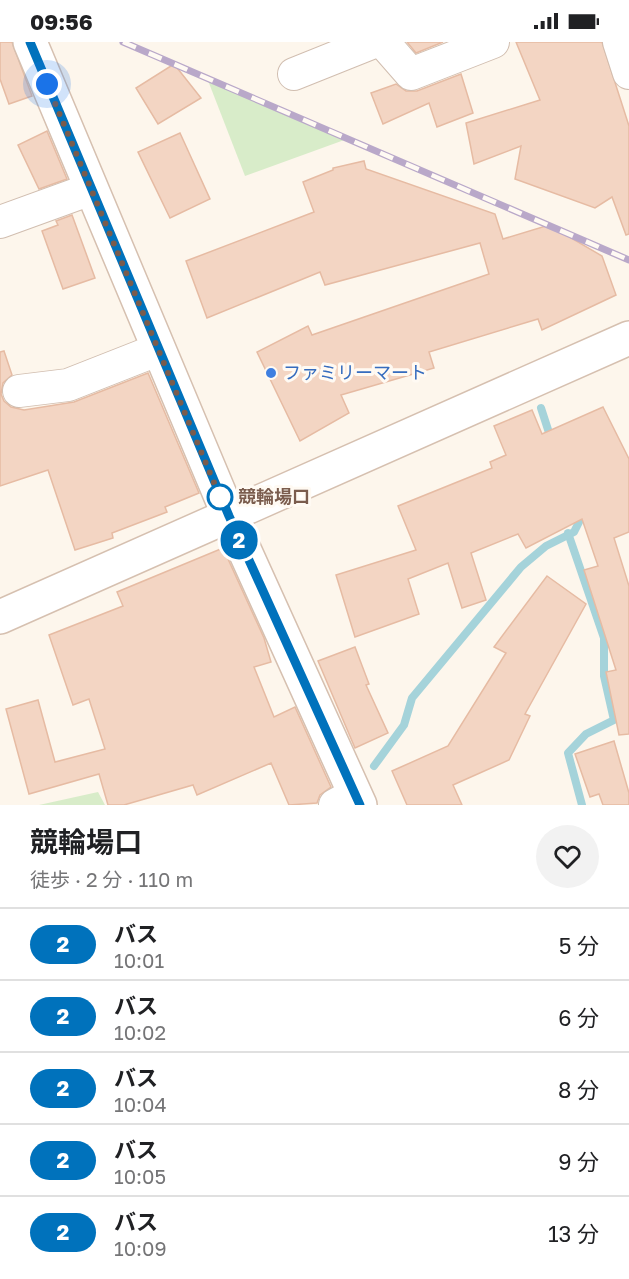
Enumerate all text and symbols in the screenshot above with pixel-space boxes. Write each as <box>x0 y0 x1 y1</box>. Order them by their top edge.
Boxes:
text: 09:56 <box>30 8 93 35</box>
your location <box>32 69 62 99</box>
place label: ファミリーマート <box>283 361 427 383</box>
marker: ファミリーマート <box>264 366 278 380</box>
marker: 競輪場口 <box>207 484 233 510</box>
place label: 競輪場口 <box>238 485 310 507</box>
line badge: 2 <box>220 520 258 560</box>
text: 2 <box>233 527 245 553</box>
text: 競輪場口 <box>30 825 142 858</box>
button: heart <box>536 825 599 888</box>
text: 徒歩 · 2 分 · 110 m <box>30 867 193 891</box>
text: バス <box>114 920 158 947</box>
text: 2 <box>57 931 69 957</box>
text: 5 分 <box>559 932 599 959</box>
text: 10:01 <box>114 948 164 972</box>
text: バス <box>114 992 158 1019</box>
text: 2 <box>57 1003 69 1029</box>
text: 6 分 <box>558 1004 599 1031</box>
text: 10:02 <box>114 1020 166 1044</box>
text: バス <box>114 1064 158 1091</box>
text: 2 <box>57 1075 69 1101</box>
text: 8 分 <box>558 1076 599 1103</box>
text: 10:04 <box>114 1092 167 1116</box>
text: バス <box>114 1136 158 1163</box>
text: 2 <box>57 1147 69 1173</box>
text: 9 分 <box>558 1148 599 1175</box>
text: 10:05 <box>114 1164 166 1188</box>
text: バス <box>114 1208 158 1235</box>
text: 2 <box>57 1219 69 1245</box>
text: 13 分 <box>548 1220 599 1247</box>
text: 10:09 <box>114 1236 167 1260</box>

